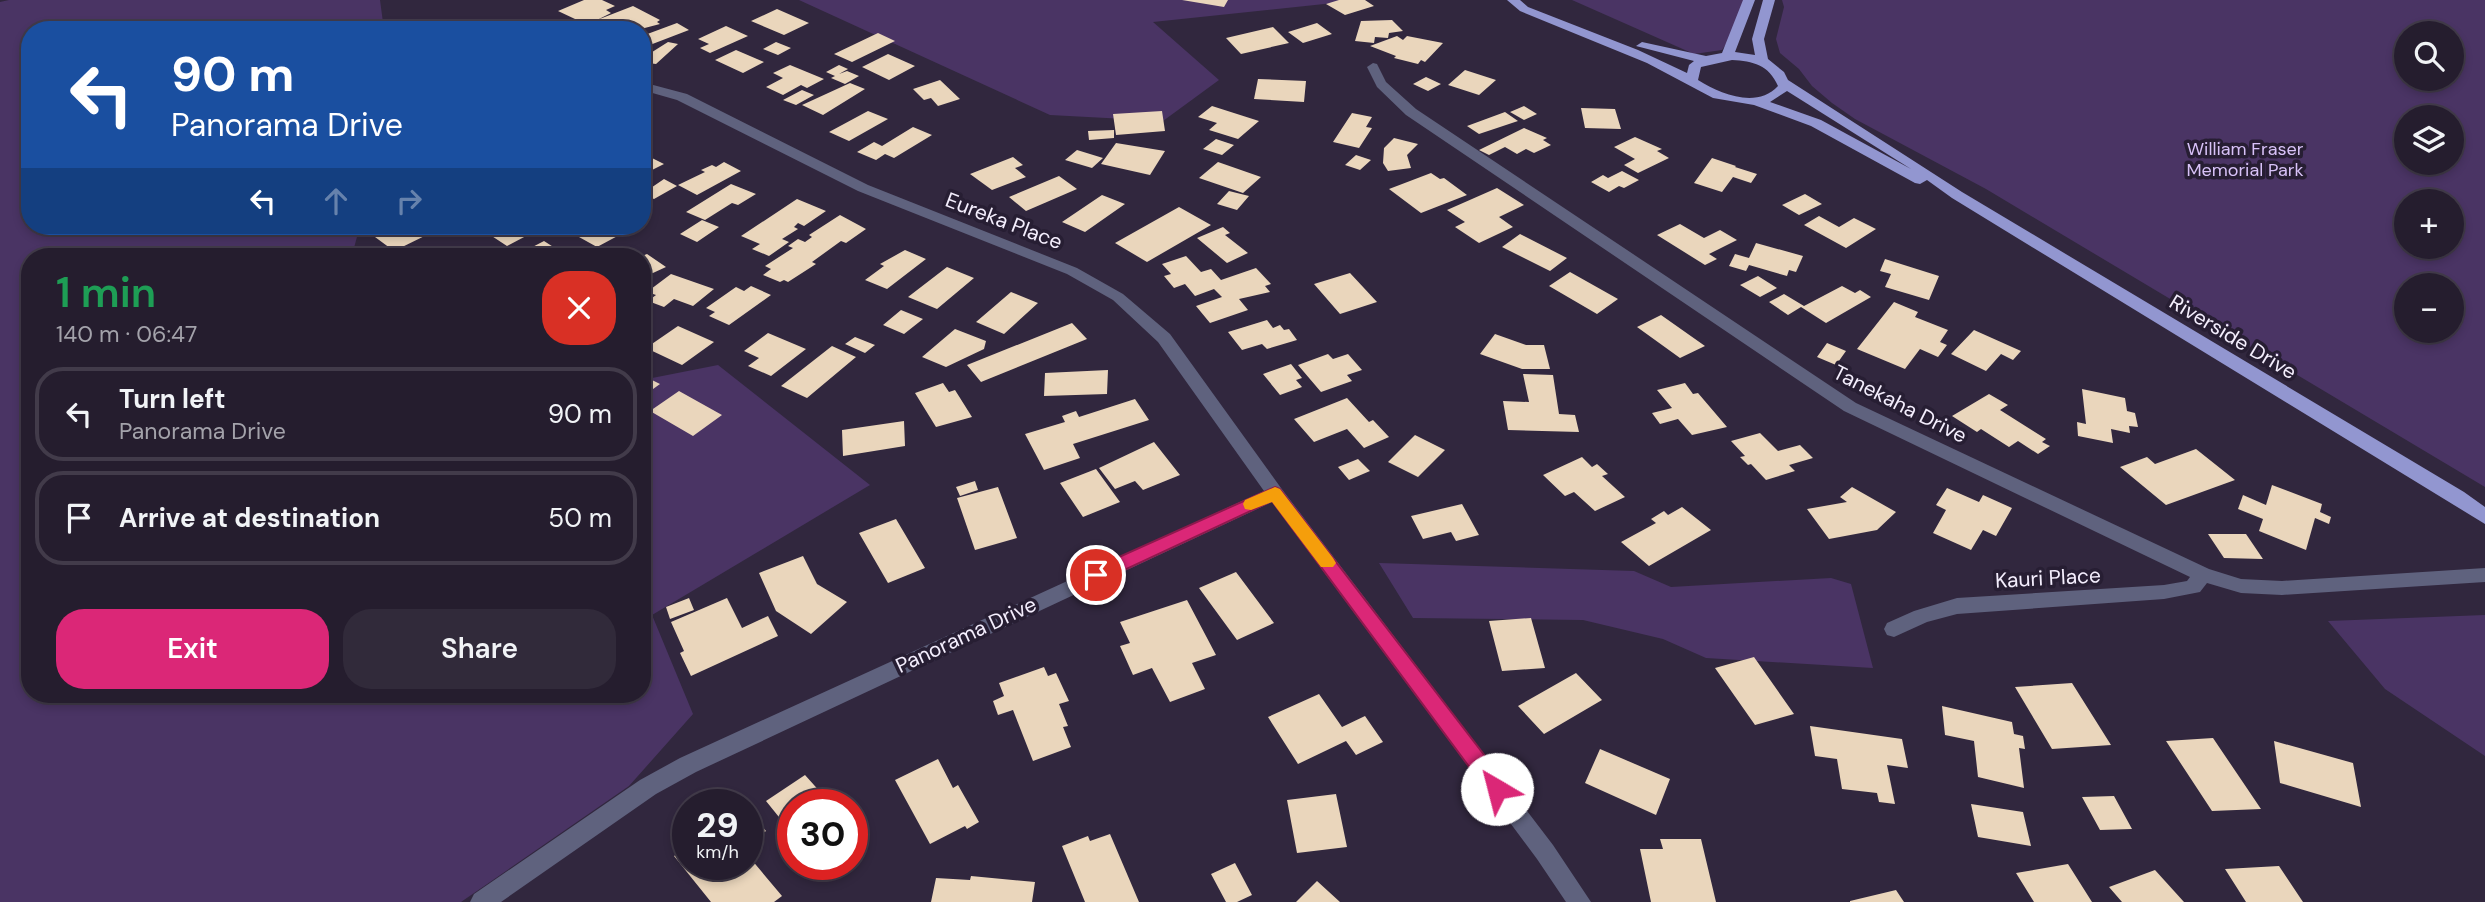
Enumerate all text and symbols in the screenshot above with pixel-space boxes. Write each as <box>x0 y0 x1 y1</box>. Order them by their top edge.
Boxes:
map controls <box>2394 21 2464 343</box>
button: search <box>2394 21 2464 91</box>
text: 90 m <box>171 42 294 106</box>
icon: left <box>56 49 147 140</box>
text: Panorama Drive <box>171 104 403 146</box>
button: layers <box>2394 105 2464 175</box>
park label: William Fraser Memorial Park <box>2186 137 2304 182</box>
icon: left <box>244 182 282 220</box>
icon: ahead <box>317 182 355 220</box>
icon: right <box>390 182 428 220</box>
street label: Eureka Place <box>942 186 1066 256</box>
button: + <box>2394 189 2464 259</box>
text: 1 min <box>56 265 156 320</box>
button: close <box>542 271 616 345</box>
button: − <box>2394 273 2464 343</box>
street label: Riverside Drive <box>2164 288 2302 386</box>
text: 140 m · 06:47 <box>56 319 197 349</box>
street label: Tanekaha Drive <box>1828 358 1972 450</box>
text: Turn left <box>119 382 226 416</box>
icon: left <box>60 395 98 433</box>
text: 90 m <box>548 397 612 431</box>
text: Panorama Drive <box>119 416 286 446</box>
icon: arrive <box>60 499 98 537</box>
text: Arrive at destination <box>119 501 380 535</box>
text: 50 m <box>548 501 612 535</box>
pin <box>1066 545 1126 605</box>
icon: arrive <box>1077 556 1115 594</box>
street label: Kauri Place <box>1994 561 2102 595</box>
street label: Panorama Drive <box>891 590 1041 680</box>
button: Exit <box>56 609 329 689</box>
button: Share <box>343 609 616 689</box>
position arrow <box>1460 752 1534 826</box>
speed limit sign: 30 <box>777 789 868 880</box>
text: 29 <box>696 802 739 848</box>
text: km/h <box>696 840 739 864</box>

